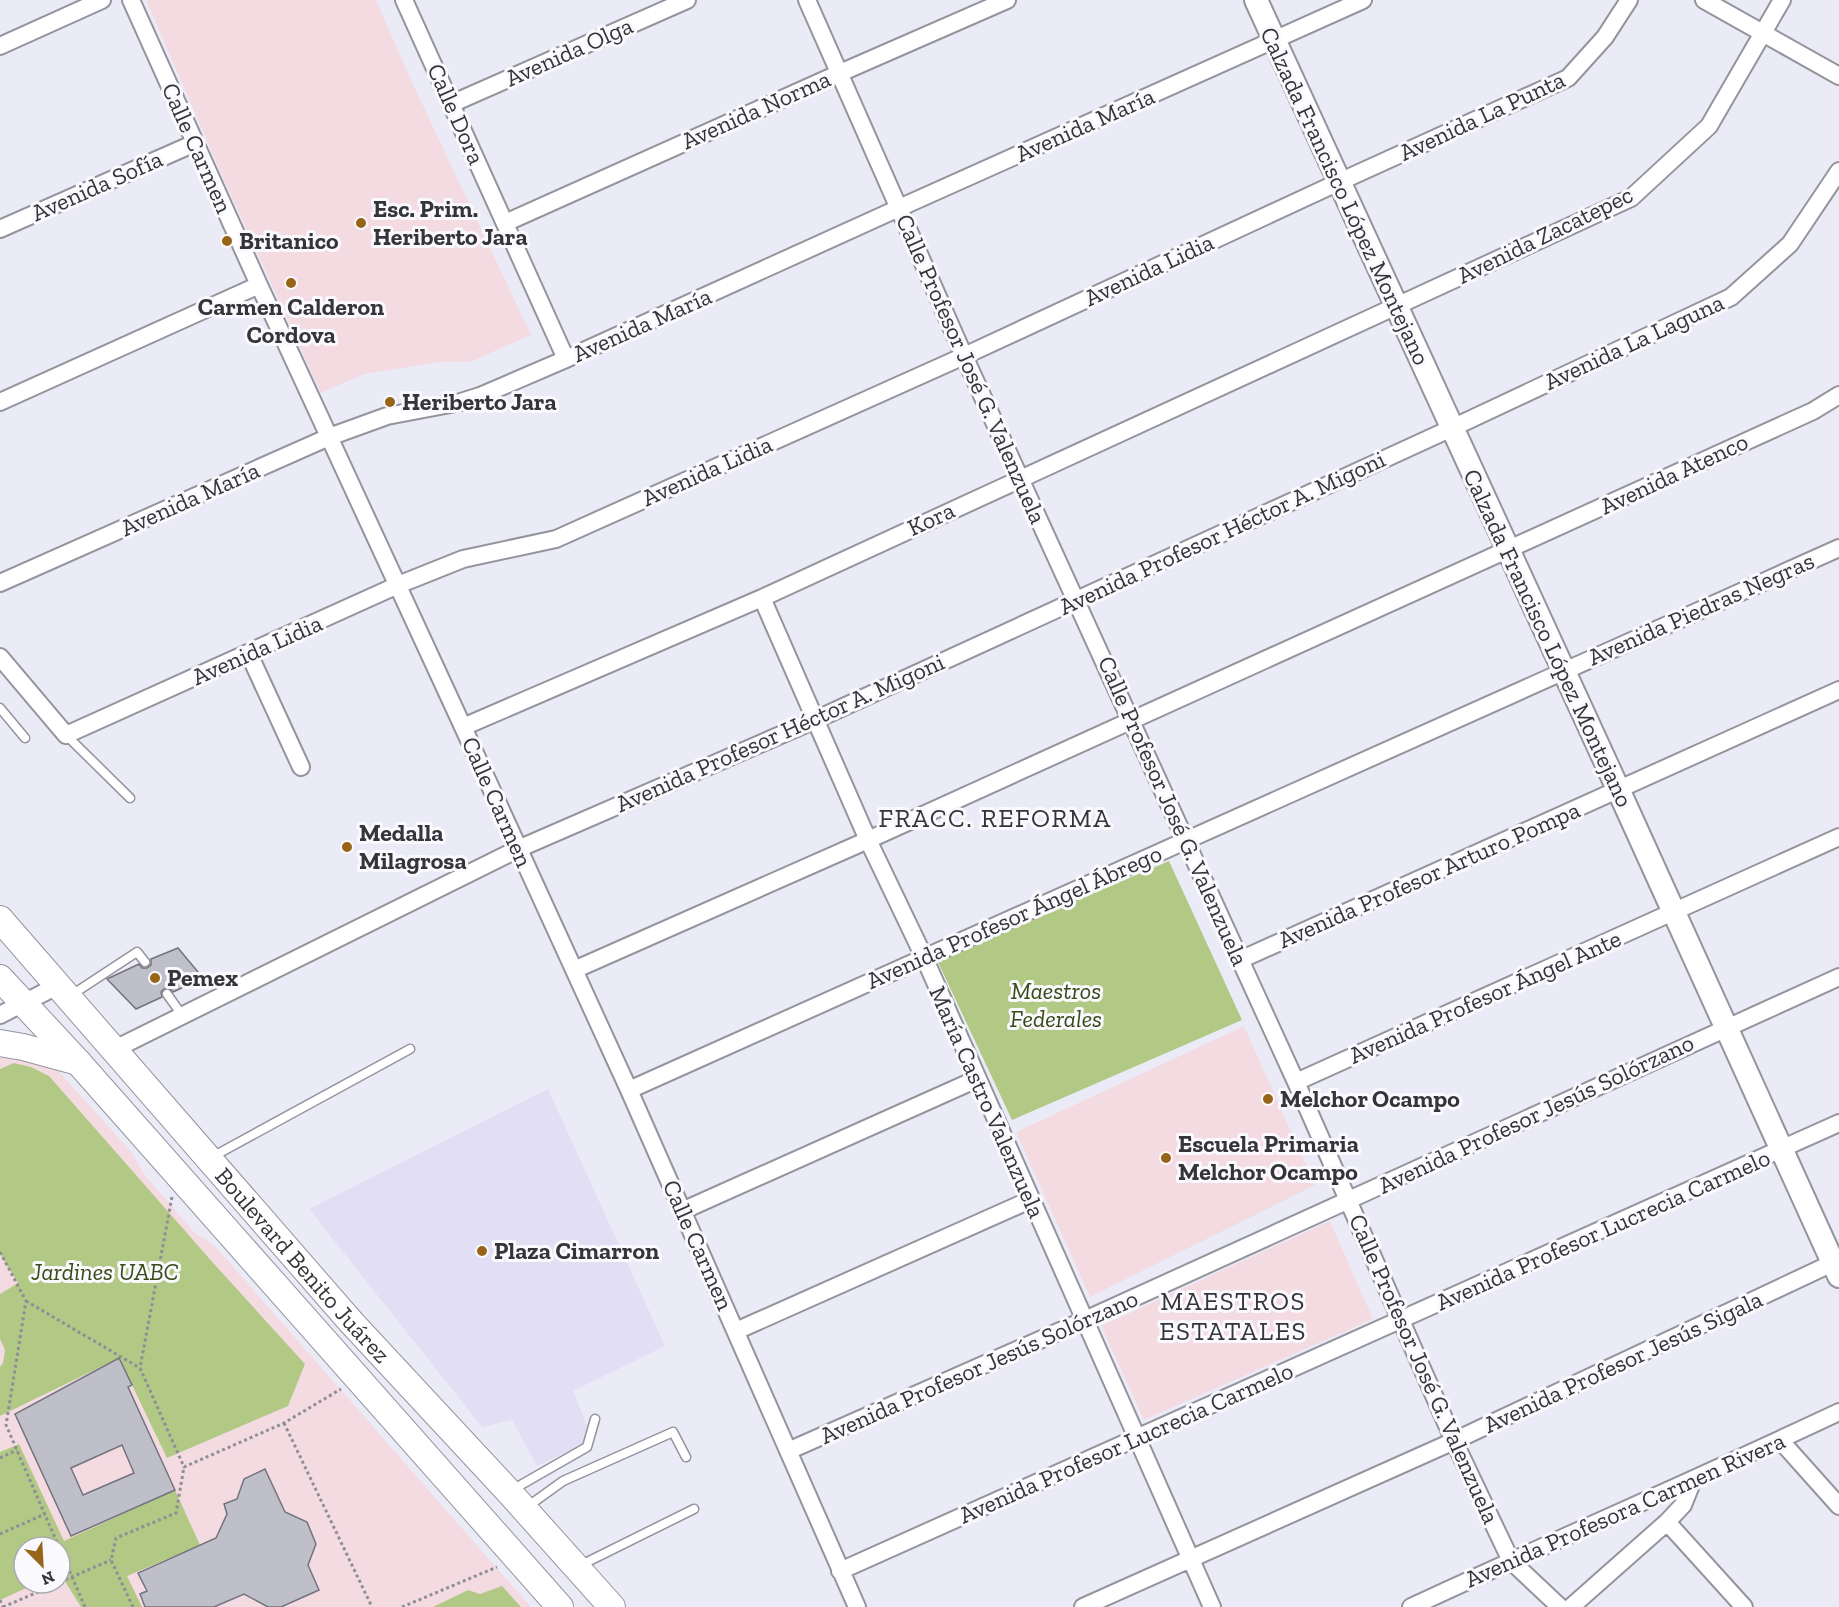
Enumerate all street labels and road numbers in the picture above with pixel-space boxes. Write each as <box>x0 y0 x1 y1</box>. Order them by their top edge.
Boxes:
street label: Avenida Olga <box>501 10 637 93</box>
street label: Calzada Francisco López Montejano <box>1254 22 1437 369</box>
street label: Calle Dora <box>421 59 492 169</box>
street label: Avenida Norma <box>677 64 835 155</box>
street label: Avenida La Punta <box>1394 64 1570 167</box>
street label: Calle Carmen <box>156 78 239 218</box>
street label: Avenida María <box>1011 81 1159 168</box>
street label: Avenida Sofía <box>27 144 167 227</box>
street label: Avenida Zacatepec <box>1452 179 1637 290</box>
street label: Calle Profesor José G. Valenzuela <box>890 210 1053 528</box>
street label: Avenida Lidia <box>1079 227 1219 312</box>
street label: Avenida María <box>568 281 716 368</box>
street label: Avenida La Laguna <box>1539 287 1729 396</box>
street label: Avenida Atenco <box>1595 427 1752 521</box>
street label: Avenida Lidia <box>637 429 777 512</box>
street label: Avenida Profesor Héctor A. Migoni <box>1054 444 1390 621</box>
street label: Avenida María <box>116 455 264 542</box>
street label: Calzada Francisco López Montejano <box>1457 464 1640 811</box>
street label: Kora <box>902 495 959 542</box>
street label: Avenida Piedras Negras <box>1583 546 1818 672</box>
street label: Avenida Lidia <box>187 608 327 691</box>
street label: Avenida Profesor Héctor A. Migoni <box>611 647 949 818</box>
street label: Calle Profesor José G. Valenzuela <box>1092 652 1255 970</box>
street label: Calle Carmen <box>456 732 539 872</box>
street label: Avenida Profesor Arturo Pompa <box>1273 795 1585 954</box>
street label: Avenida Profesor Ángel Ábrego <box>862 838 1166 995</box>
street label: Avenida Profesor Ángel Ante <box>1344 923 1625 1070</box>
street label: María Castro Valenzuela <box>923 981 1052 1223</box>
street label: Avenida Profesor Jesús Solórzano <box>1373 1028 1698 1200</box>
street label: Avenida Profesor Lucrecia Carmelo <box>1431 1143 1774 1317</box>
street label: Boulevard Benito Juárez <box>209 1162 397 1369</box>
street label: Calle Carmen <box>657 1175 740 1315</box>
street label: Calle Profesor José G. Valenzuela <box>1343 1210 1506 1528</box>
street label: Avenida Profesor Jesús Solórzano <box>815 1283 1142 1450</box>
street label: Avenida Profesor Jesús Sigala <box>1479 1284 1767 1439</box>
street label: Avenida Profesor Lucrecia Carmelo <box>954 1356 1297 1530</box>
street label: Avenida Profesora Carmen Rivera <box>1460 1425 1790 1593</box>

